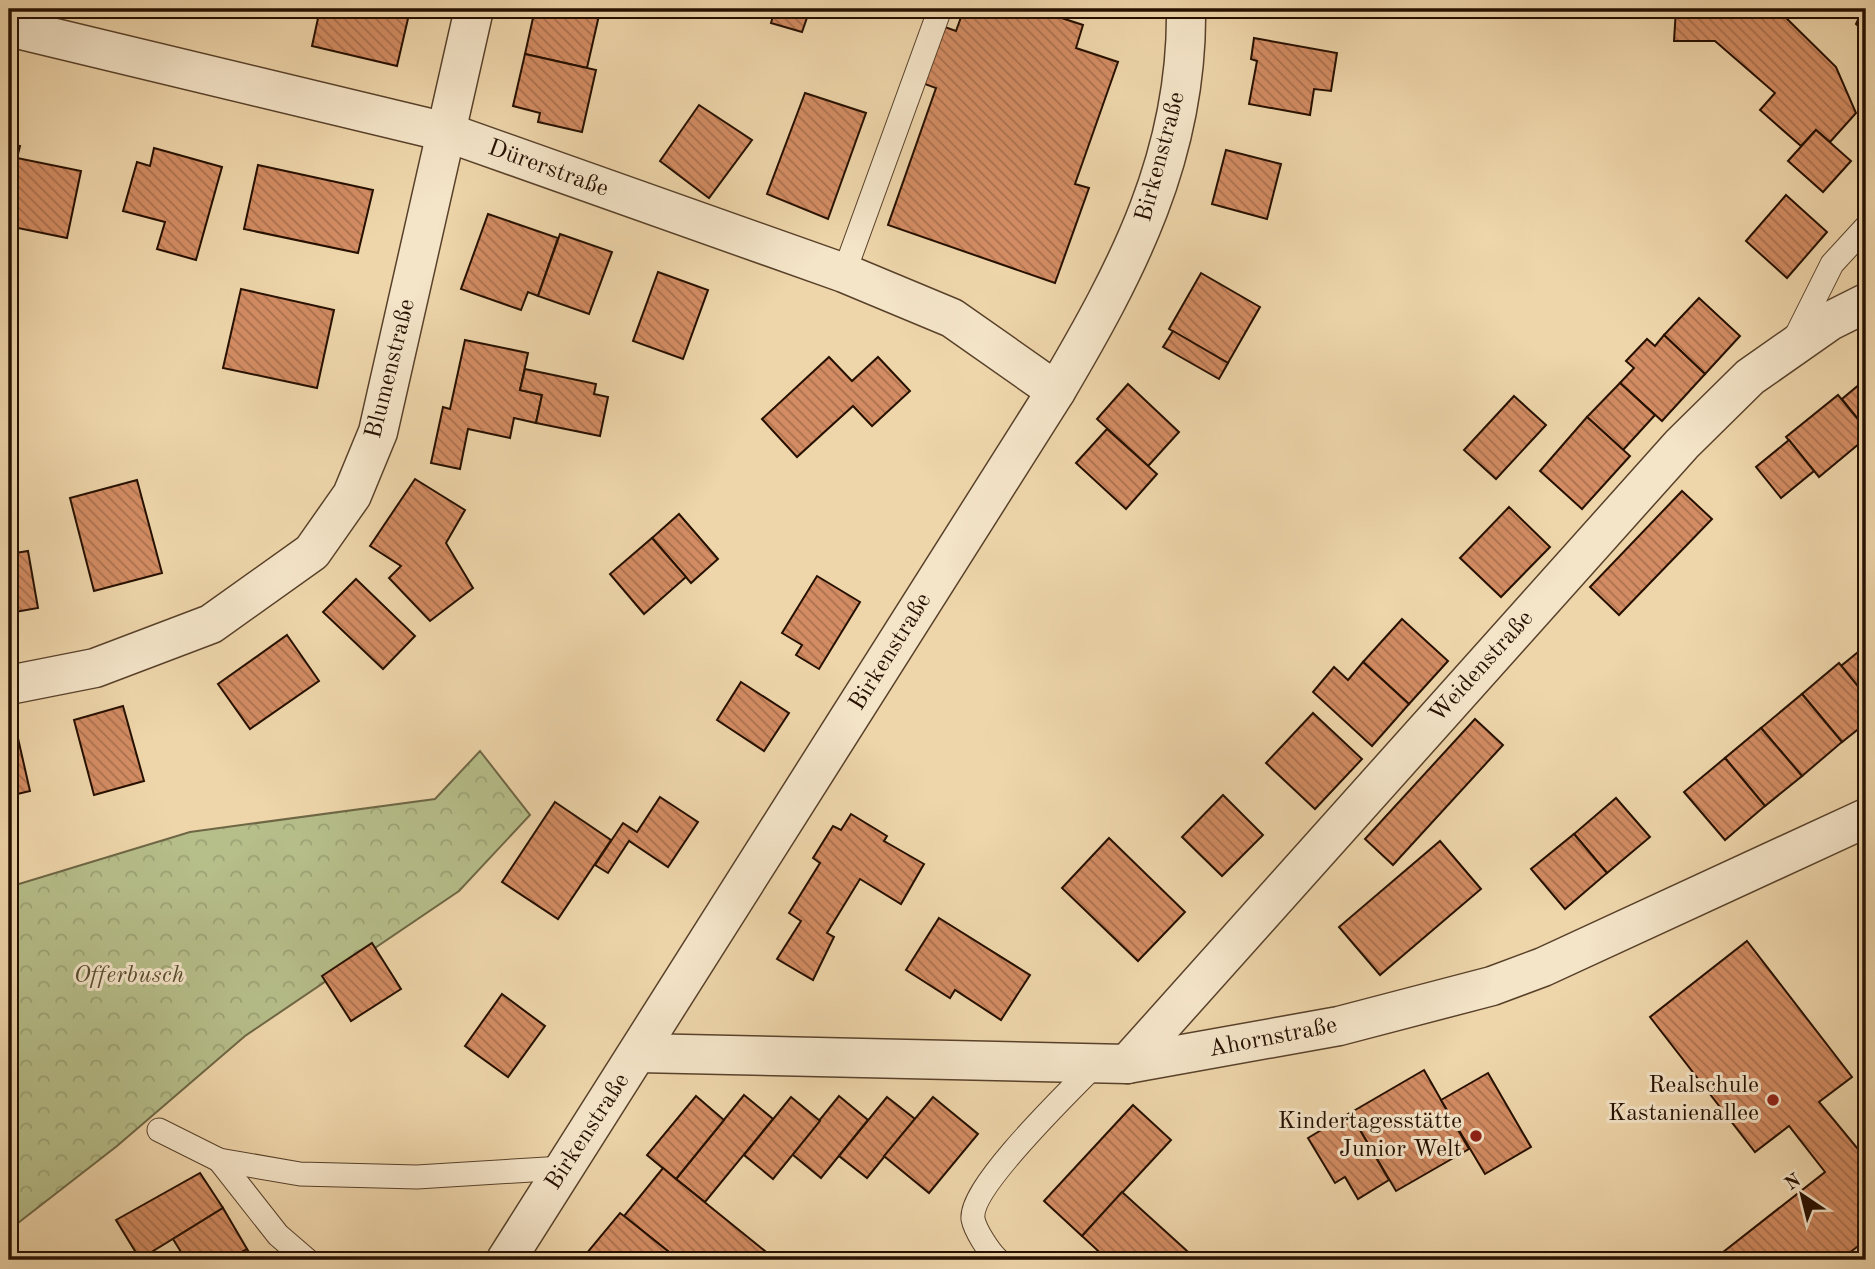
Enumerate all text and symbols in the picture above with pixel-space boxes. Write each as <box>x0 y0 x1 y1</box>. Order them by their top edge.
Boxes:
street label: Birkenstraße <box>1132 89 1190 225</box>
street label: Dürerstraße <box>484 136 612 202</box>
street label: Blumenstraße <box>362 297 420 441</box>
street label: Birkenstraße <box>845 589 937 715</box>
street label: Weidenstraße <box>1426 606 1538 728</box>
park label: Offerbusch <box>74 964 184 988</box>
street label: Ahornstraße <box>1207 1014 1339 1062</box>
street label: Birkenstraße <box>542 1069 634 1195</box>
place label: Realschule Kastanienallee <box>1608 1074 1759 1126</box>
marker: Realschule Kastanienallee <box>1765 1092 1781 1108</box>
place label: Kindertagesstätte Junior Welt <box>1278 1110 1462 1162</box>
marker: Kindertagesstätte Junior Welt <box>1468 1128 1484 1144</box>
north arrow <box>1766 1160 1836 1230</box>
text: N <box>1782 1171 1805 1195</box>

